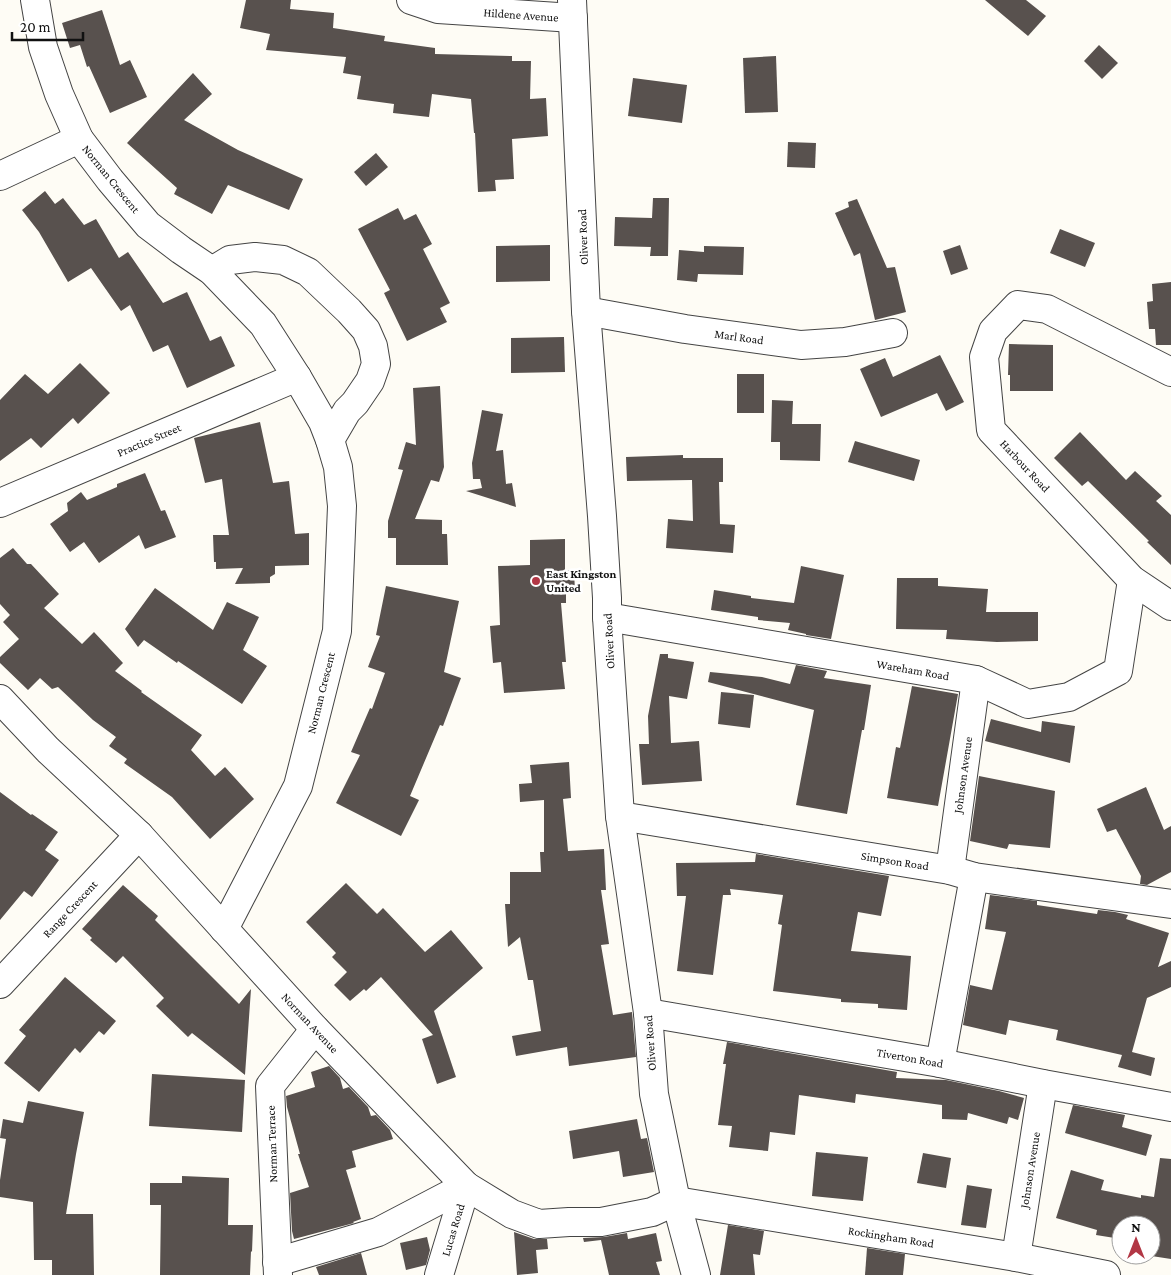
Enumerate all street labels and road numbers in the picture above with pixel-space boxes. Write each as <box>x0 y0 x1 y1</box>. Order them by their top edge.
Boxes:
street label: Hildene Avenue <box>483 5 559 25</box>
street label: Norman Crescent <box>79 142 143 217</box>
street label: Oliver Road <box>575 208 591 265</box>
street label: Marl Road <box>714 327 765 347</box>
street label: Practice Street <box>115 420 184 460</box>
street label: Harbour Road <box>997 437 1053 496</box>
street label: Oliver Road <box>601 612 617 669</box>
street label: Norman Crescent <box>304 650 338 735</box>
street label: Wareham Road <box>876 657 951 683</box>
street label: Johnson Avenue <box>951 736 975 815</box>
street label: Simpson Road <box>860 849 931 873</box>
street label: Range Crescent <box>40 877 101 941</box>
street label: Norman Avenue <box>279 990 341 1056</box>
street label: Oliver Road <box>641 1014 659 1071</box>
street label: Tiverton Road <box>876 1045 945 1071</box>
street label: Norman Terrace <box>264 1105 280 1183</box>
street label: Johnson Avenue <box>1017 1131 1043 1210</box>
street label: Lucas Road <box>438 1201 468 1258</box>
street label: Rockingham Road <box>847 1223 936 1251</box>

